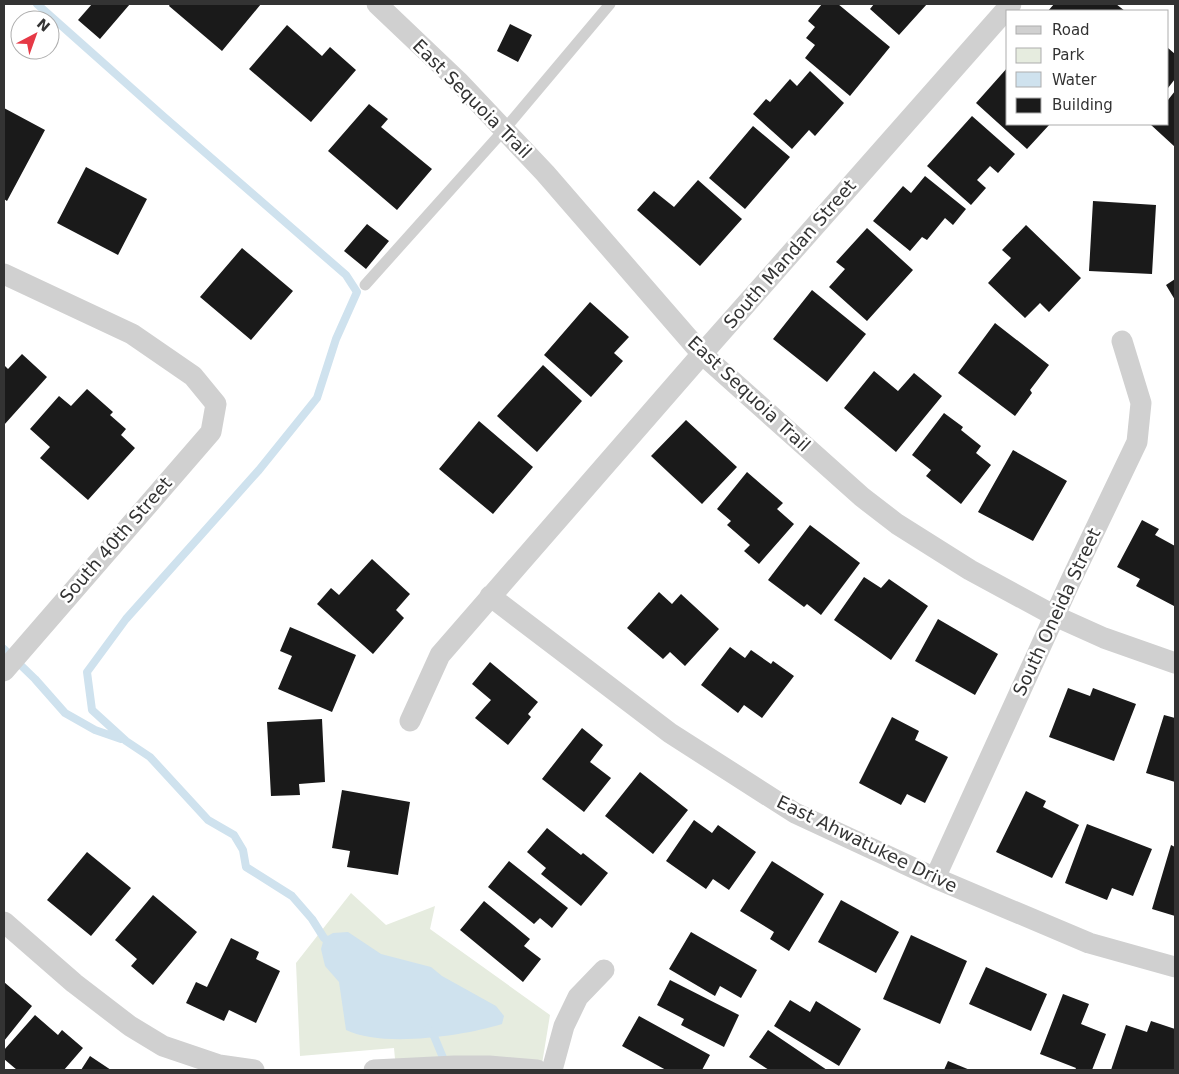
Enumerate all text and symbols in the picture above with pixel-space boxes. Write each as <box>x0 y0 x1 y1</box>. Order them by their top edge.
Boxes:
north arrow <box>10 10 60 60</box>
legend <box>1006 10 1169 125</box>
text: N <box>34 15 53 35</box>
text: Road <box>1052 21 1090 39</box>
street label: East Sequoia Trail <box>409 35 536 162</box>
text: Park <box>1052 46 1085 64</box>
text: Water <box>1052 71 1097 89</box>
text: Building <box>1052 96 1113 114</box>
street label: South Mandan Street <box>719 175 860 332</box>
street label: East Sequoia Trail <box>684 332 815 456</box>
street label: South 40th Street <box>55 472 176 607</box>
street label: South Oneida Street <box>1008 525 1105 699</box>
street label: East Ahwatukee Drive <box>774 791 961 896</box>

